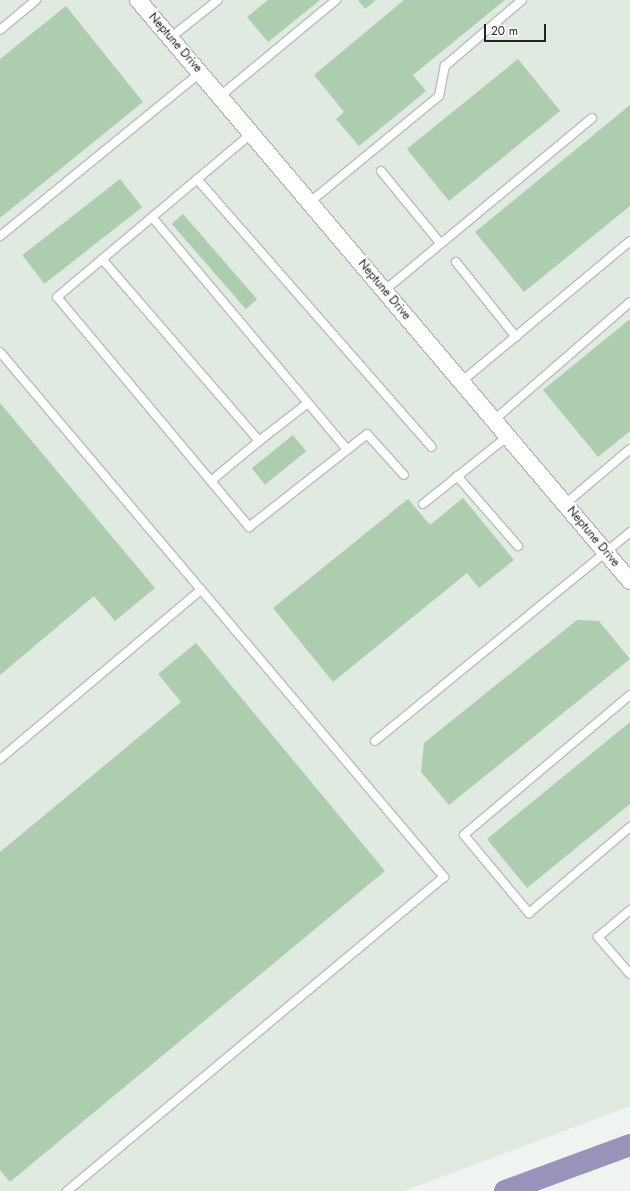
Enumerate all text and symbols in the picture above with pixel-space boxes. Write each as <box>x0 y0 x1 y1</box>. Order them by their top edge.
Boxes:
street label: Neptune Drive <box>145 10 205 76</box>
scale bar <box>486 16 548 42</box>
text: 20 m <box>491 22 518 40</box>
street label: Neptune Drive <box>355 257 413 323</box>
street label: Neptune Drive <box>564 504 622 570</box>

